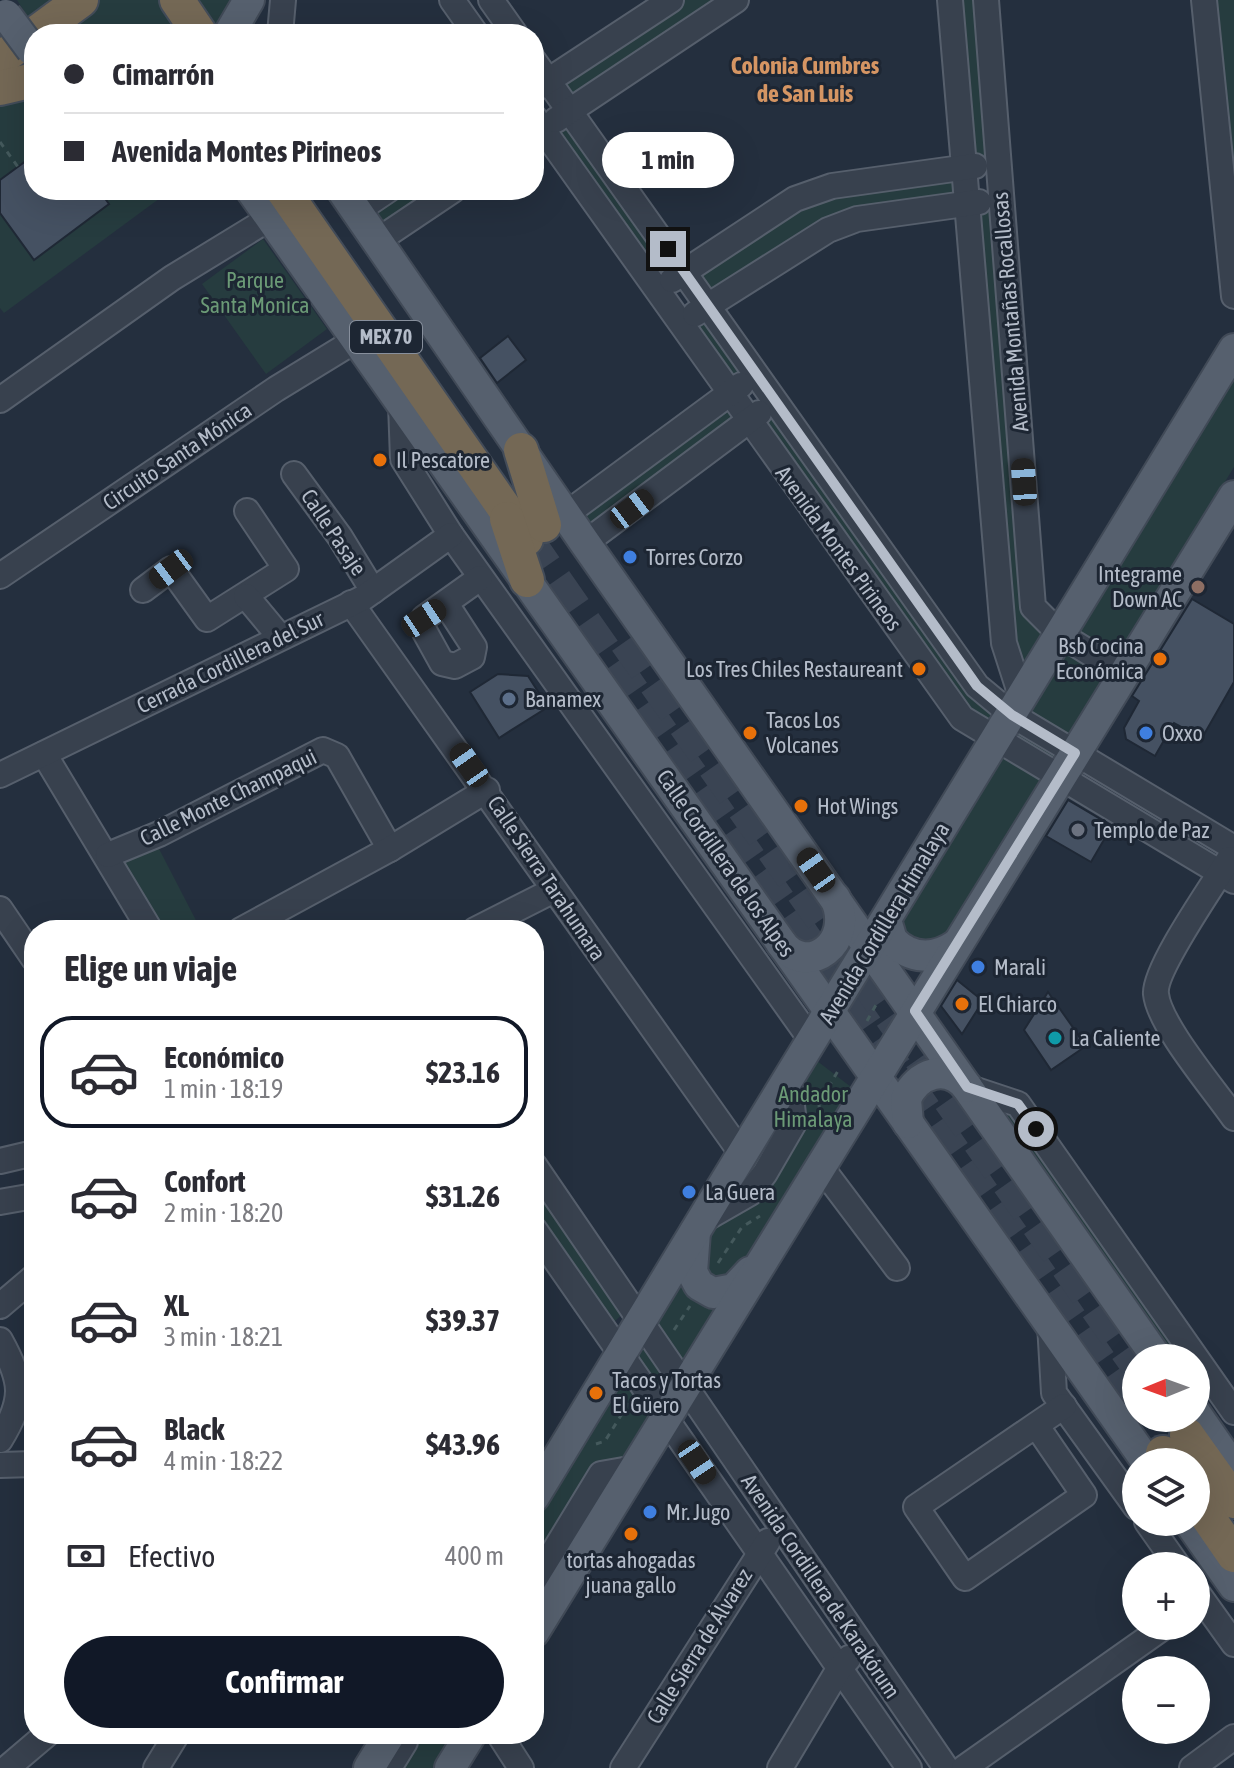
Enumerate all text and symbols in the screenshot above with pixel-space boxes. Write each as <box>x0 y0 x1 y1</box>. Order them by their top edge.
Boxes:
district label: Colonia Cumbres de San Luis <box>731 52 880 107</box>
text: Cimarrón <box>112 57 214 91</box>
callout: 1 min <box>602 133 734 189</box>
text: Avenida Montes Pirineos <box>112 134 381 168</box>
text: 1 min <box>641 145 695 175</box>
street label: Avenida Montañas Rocallosas <box>987 191 1033 433</box>
route end <box>650 231 686 267</box>
park label: Parque Santa Monica <box>201 267 309 318</box>
road number: MEX 70 <box>350 321 422 353</box>
street label: Circuito Santa Mónica <box>98 397 256 515</box>
place label: Il Pescatore <box>396 447 490 473</box>
marker: Il Pescatore <box>371 451 389 469</box>
car <box>1010 457 1038 507</box>
street label: Avenida Montes Pirineos <box>771 461 908 636</box>
street label: Calle Pasaje <box>296 484 372 580</box>
car <box>606 485 658 533</box>
place label: Torres Corzo <box>646 544 743 570</box>
car <box>145 545 197 593</box>
marker: Torres Corzo <box>621 548 639 566</box>
place label: Integrame Down AC <box>1098 561 1182 612</box>
marker: Integrame Down AC <box>1189 578 1207 596</box>
car <box>397 595 451 641</box>
street label: Cerrada Cordillera del Sur <box>132 605 328 719</box>
place label: Bsb Cocina Económica <box>1056 633 1144 684</box>
marker: Bsb Cocina Económica <box>1151 650 1169 668</box>
place label: Los Tres Chiles Restaureant <box>686 656 903 682</box>
marker: Los Tres Chiles Restaureant <box>910 660 928 678</box>
place label: Banamex <box>525 686 601 712</box>
marker: Banamex <box>500 690 518 708</box>
place label: Tacos Los Volcanes <box>766 707 840 758</box>
place label: Oxxo <box>1162 720 1203 746</box>
marker: Tacos Los Volcanes <box>741 724 759 742</box>
marker: Oxxo <box>1137 724 1155 742</box>
car <box>445 738 493 792</box>
street label: Calle Monte Champaqui <box>136 743 320 851</box>
street label: Calle Cordillera de los Alpes <box>652 764 801 962</box>
street label: Calle Sierra Tarahumara <box>482 791 612 965</box>
place label: Hot Wings <box>817 793 899 819</box>
marker: Hot Wings <box>792 797 810 815</box>
street label: Avenida Cordillera Himalaya <box>813 817 955 1029</box>
place label: Templo de Paz <box>1094 817 1210 843</box>
marker: Templo de Paz <box>1069 821 1087 839</box>
car <box>792 843 840 897</box>
text: Elige un viaje <box>64 947 237 989</box>
place label: Marali <box>994 954 1046 980</box>
marker: Marali <box>969 958 987 976</box>
place label: El Chiarco <box>978 991 1057 1017</box>
marker: El Chiarco <box>953 995 971 1013</box>
place label: La Caliente <box>1071 1025 1161 1051</box>
marker: La Caliente <box>1046 1029 1064 1047</box>
icon: car <box>68 1036 140 1108</box>
text: Económico <box>164 1040 284 1074</box>
text: $23.16 <box>426 1055 500 1089</box>
text: 1 min · 18:19 <box>164 1074 283 1104</box>
park label: Andador Himalaya <box>773 1081 853 1132</box>
route start <box>1018 1111 1054 1147</box>
icon: car <box>68 1160 140 1232</box>
text: Confort <box>164 1164 246 1198</box>
text: $31.26 <box>426 1179 500 1213</box>
place label: La Guera <box>705 1179 775 1205</box>
marker: La Guera <box>680 1183 698 1201</box>
text: 2 min · 18:20 <box>164 1198 283 1228</box>
icon: car <box>68 1284 140 1356</box>
text: XL <box>164 1288 189 1322</box>
text: $39.37 <box>426 1303 500 1337</box>
text: 3 min · 18:21 <box>164 1322 283 1352</box>
north arrow <box>1122 1344 1210 1432</box>
map controls <box>1122 1344 1210 1744</box>
place label: Tacos y Tortas El Güero <box>612 1367 721 1418</box>
marker: Tacos y Tortas El Güero <box>587 1384 605 1402</box>
icon: car <box>68 1408 140 1480</box>
text: Black <box>164 1412 224 1446</box>
text: $43.96 <box>426 1427 500 1461</box>
car <box>674 1435 720 1489</box>
text: 4 min · 18:22 <box>164 1446 283 1476</box>
button: layers <box>1122 1448 1210 1536</box>
street label: Avenida Cordillera de Karakórum <box>736 1469 906 1703</box>
place label: Mr. Jugo <box>666 1499 730 1525</box>
marker: Mr. Jugo <box>641 1503 659 1521</box>
marker: tortas ahogadas juana gallo <box>622 1525 640 1543</box>
icon: cash <box>64 1534 108 1578</box>
text: Efectivo <box>128 1539 215 1573</box>
text: 400 m <box>445 1541 504 1571</box>
place label: tortas ahogadas juana gallo <box>567 1547 696 1598</box>
button: + <box>1122 1552 1210 1640</box>
street label: Calle Sierra de Álvarez <box>641 1564 757 1728</box>
button: Confirmar <box>64 1636 504 1728</box>
button: − <box>1122 1656 1210 1744</box>

